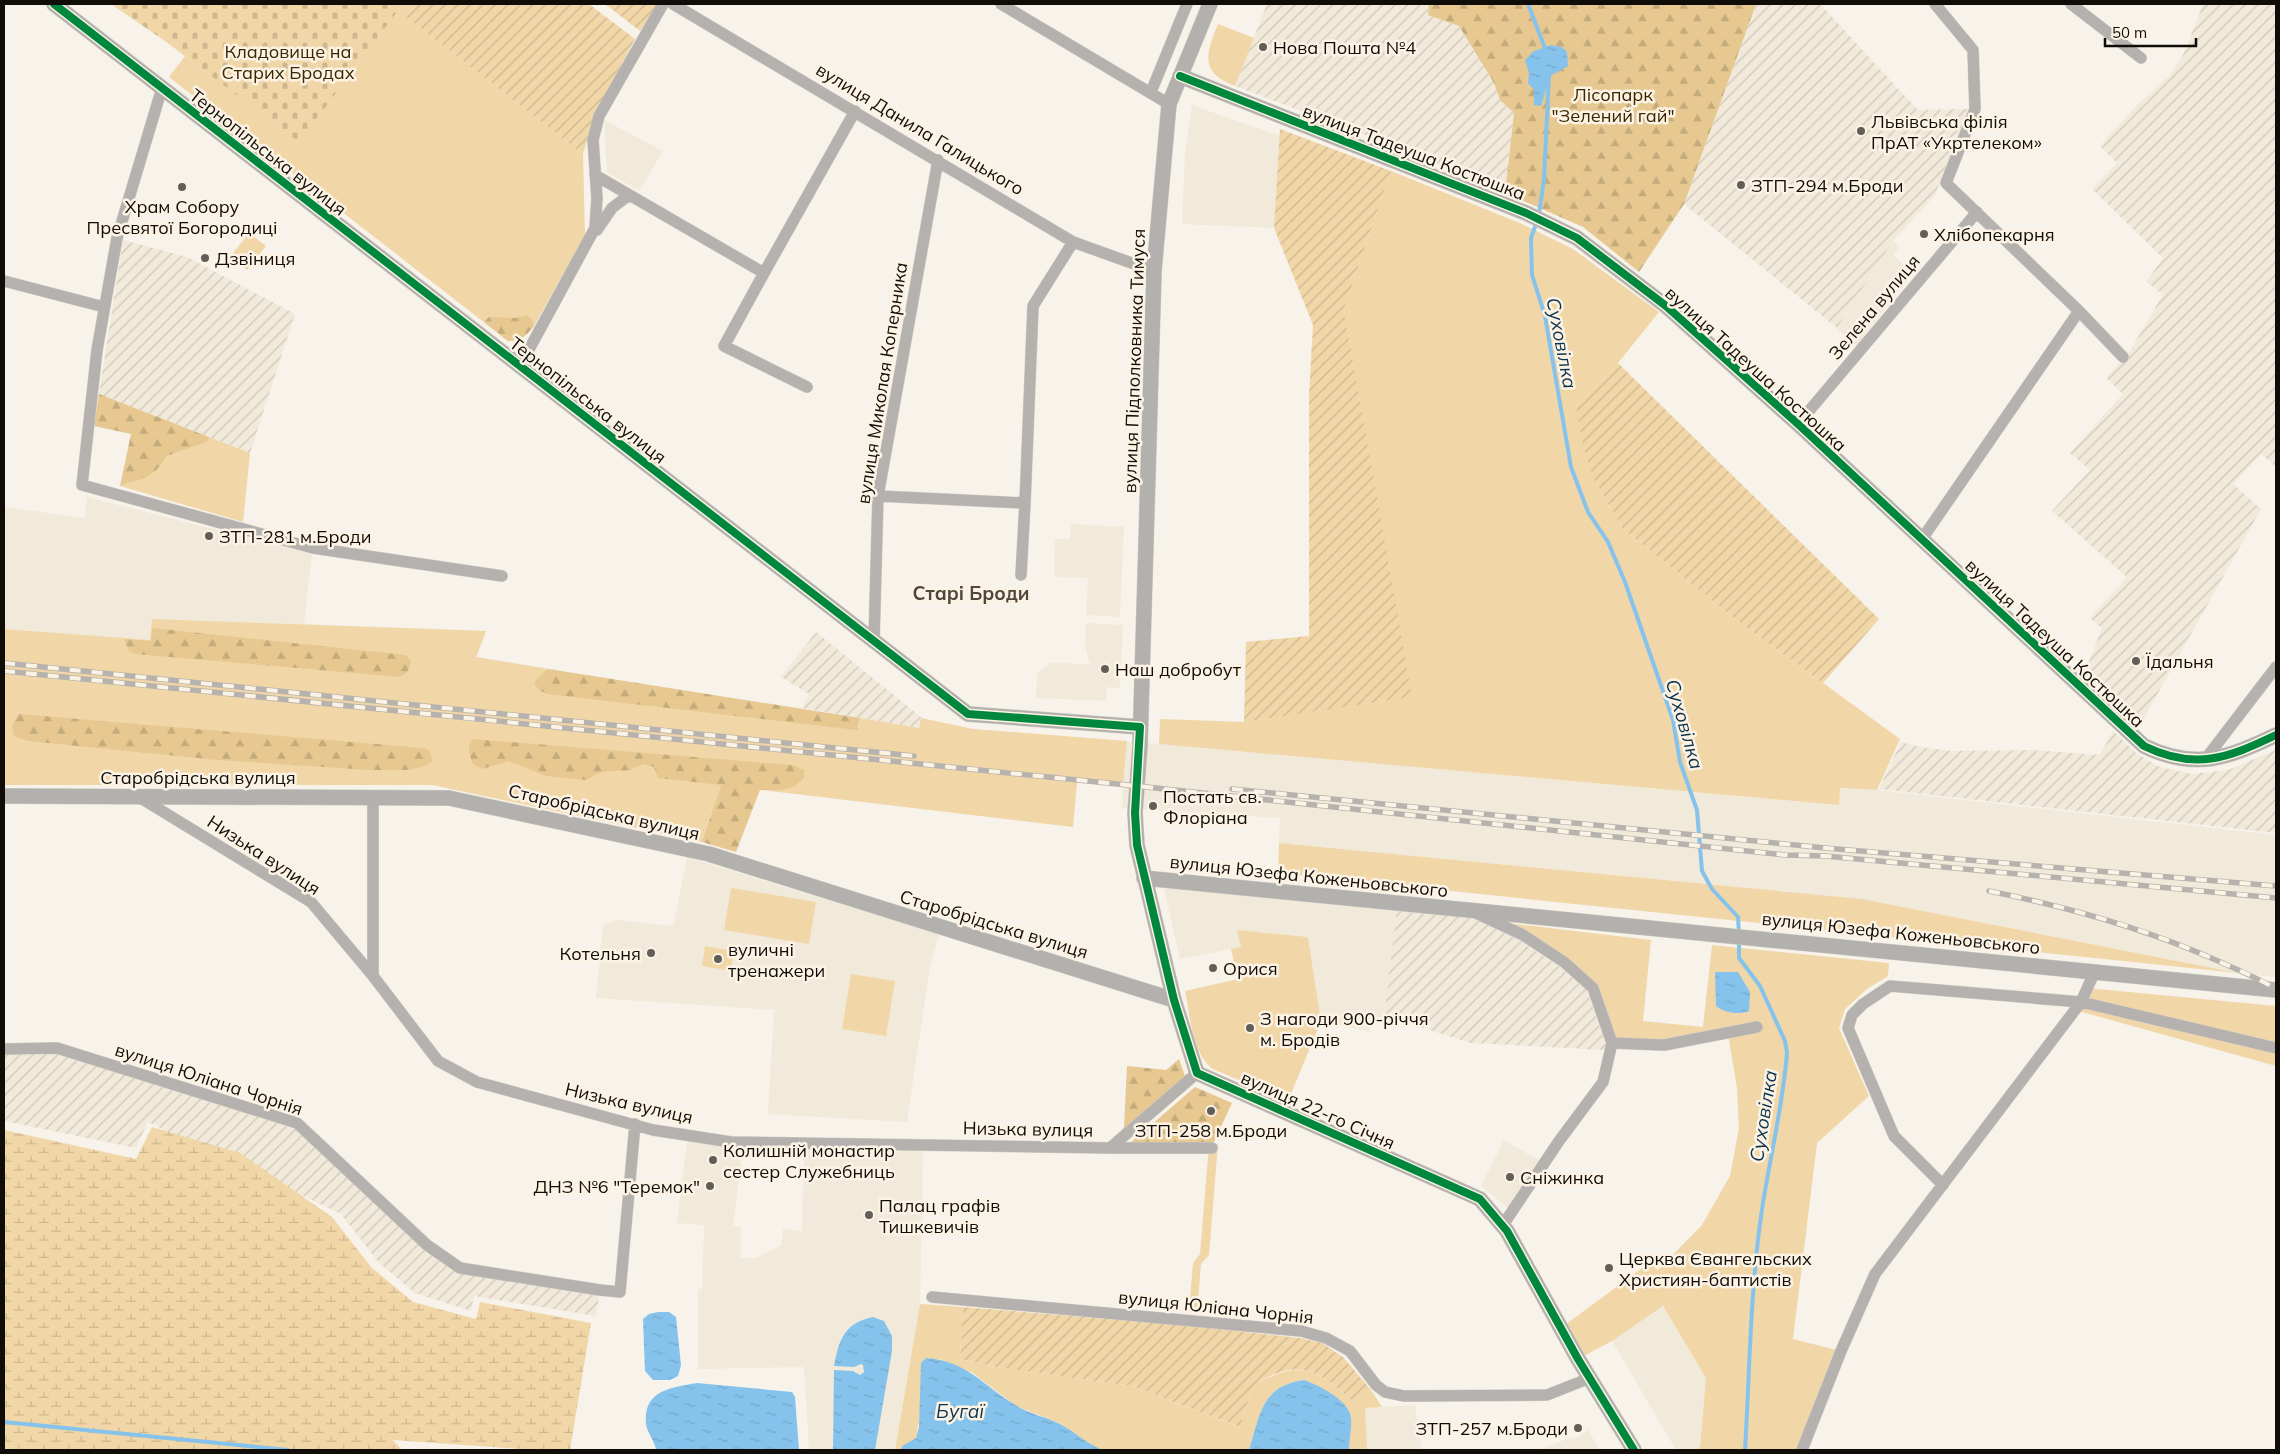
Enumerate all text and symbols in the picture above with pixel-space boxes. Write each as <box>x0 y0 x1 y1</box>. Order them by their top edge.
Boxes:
scale bar <box>2105 15 2196 47</box>
text: 50 m <box>2112 23 2147 42</box>
place label: Нова Пошта №4 <box>1273 36 1416 59</box>
park label: Кладовище на Старих Бродах <box>221 40 355 84</box>
marker: Нова Пошта №4 <box>1257 41 1269 53</box>
street label: вулиця Данила Галицького <box>812 58 1028 200</box>
park label: Лісопарк "Зелений гай" <box>1552 83 1674 127</box>
street label: Тернопільська вулиця <box>185 84 351 220</box>
street label: вулиця Тадеуша Костюшка <box>1299 99 1529 205</box>
place label: Львівська філія ПрАТ «Укртелеком» <box>1871 110 2042 154</box>
marker: Львівська філія ПрАТ «Укртелеком» <box>1855 125 1867 137</box>
place label: ЗТП-294 м.Броди <box>1751 174 1904 197</box>
marker: ЗТП-294 м.Броди <box>1735 179 1747 191</box>
marker: Храм Собору Пресвятої Богородиці <box>176 181 188 193</box>
place label: Храм Собору Пресвятої Богородиці <box>86 195 278 239</box>
place label: Хлібопекарня <box>1934 223 2055 246</box>
street label: вулиця Підполковника Тимуся <box>1118 228 1150 494</box>
marker: Хлібопекарня <box>1918 228 1930 240</box>
place label: Дзвіниця <box>215 247 295 270</box>
street label: Зелена вулиця <box>1823 250 1925 364</box>
marker: Дзвіниця <box>199 252 211 264</box>
street label: вулиця Миколая Коперника <box>852 261 912 505</box>
street label: вулиця Тадеуша Костюшка <box>1660 281 1852 457</box>
water label: Суховілка <box>1541 295 1583 391</box>
street label: Тернопільська вулиця <box>505 332 671 468</box>
place label: ЗТП-281 м.Броди <box>219 525 372 548</box>
marker: ЗТП-281 м.Броди <box>203 530 215 542</box>
street label: вулиця Тадеуша Костюшка <box>1961 554 2149 732</box>
district label: Старі Броди <box>912 581 1030 605</box>
place label: Їдальня <box>2145 650 2214 673</box>
marker: Їдальня <box>2130 655 2142 667</box>
place label: Наш добробут <box>1115 658 1242 681</box>
marker: Наш добробут <box>1099 663 1111 675</box>
water label: Суховілка <box>1661 676 1709 772</box>
street label: Старобрідська вулиця <box>100 766 296 789</box>
street label: Старобрідська вулиця <box>506 779 702 845</box>
place label: Постать св. Флоріана <box>1163 785 1262 829</box>
marker: Постать св. Флоріана <box>1147 800 1159 812</box>
street label: Низька вулиця <box>203 810 325 900</box>
street label: вулиця Юзефа Коженьовського <box>1169 850 1449 902</box>
street label: Старобрідська вулиця <box>897 884 1091 964</box>
street label: вулиця Юзефа Коженьовського <box>1761 907 2041 959</box>
place label: вуличні тренажери <box>728 938 825 982</box>
place label: Котельня <box>560 942 641 965</box>
marker: Котельня <box>645 947 657 959</box>
marker: вуличні тренажери <box>712 953 724 965</box>
place label: Орися <box>1223 957 1278 980</box>
marker: Орися <box>1207 962 1219 974</box>
place label: З нагоди 900-річчя м. Бродів <box>1260 1007 1429 1051</box>
marker: З нагоди 900-річчя м. Бродів <box>1244 1022 1256 1034</box>
street label: вулиця Юліана Чорнія <box>112 1038 306 1120</box>
street label: вулиця 22-го Січня <box>1237 1066 1399 1154</box>
water label: Суховілка <box>1744 1069 1782 1163</box>
street label: Низька вулиця <box>563 1077 695 1129</box>
marker: ЗТП-258 м.Броди <box>1205 1105 1217 1117</box>
street label: Низька вулиця <box>963 1116 1093 1142</box>
place label: ЗТП-258 м.Броди <box>1135 1119 1287 1142</box>
place label: Колишній монастир сестер Служебниць <box>723 1139 895 1183</box>
marker: Колишній монастир сестер Служебниць <box>707 1154 719 1166</box>
place label: Сніжинка <box>1520 1166 1604 1189</box>
marker: Сніжинка <box>1504 1171 1516 1183</box>
place label: ДНЗ №6 "Теремок" <box>533 1175 700 1198</box>
marker: ДНЗ №6 "Теремок" <box>704 1180 716 1192</box>
place label: Палац графів Тишкевичів <box>879 1194 1000 1238</box>
marker: Палац графів Тишкевичів <box>863 1209 875 1221</box>
place label: Церква Євангельских Християн-баптистів <box>1619 1247 1812 1291</box>
marker: Церква Євангельских Християн-баптистів <box>1603 1262 1615 1274</box>
street label: вулиця Юліана Чорнія <box>1117 1285 1315 1329</box>
water label: Бугаї <box>936 1399 986 1423</box>
place label: ЗТП-257 м.Броди <box>1415 1417 1568 1440</box>
marker: ЗТП-257 м.Броди <box>1572 1422 1584 1434</box>

